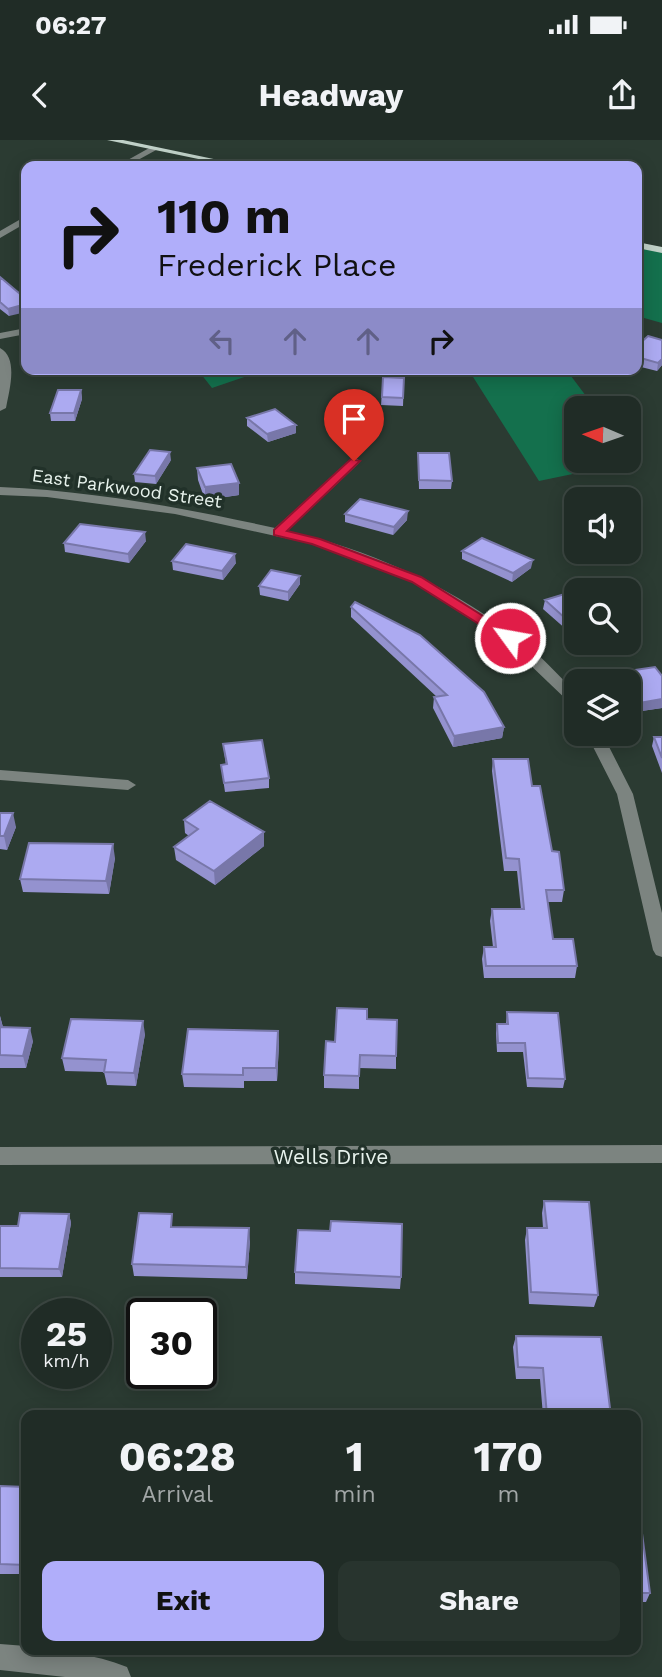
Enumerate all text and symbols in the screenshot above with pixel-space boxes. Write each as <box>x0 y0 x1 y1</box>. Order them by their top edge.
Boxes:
text: 06:27 <box>35 10 106 40</box>
icon: back <box>21 76 59 114</box>
text: Headway <box>259 76 403 114</box>
icon: share <box>603 76 641 114</box>
text: 110 m <box>157 187 291 245</box>
icon: right <box>42 189 133 280</box>
text: Frederick Place <box>157 246 396 284</box>
icon: left <box>203 322 241 360</box>
icon: ahead <box>276 322 314 360</box>
icon: ahead <box>349 322 387 360</box>
icon: right <box>422 322 460 360</box>
pin <box>324 389 384 461</box>
north arrow <box>564 396 640 472</box>
map controls <box>564 396 641 746</box>
icon: arrive <box>335 400 373 438</box>
street label: East Parkwood Street <box>31 464 224 512</box>
button: sound <box>564 487 641 564</box>
button: search <box>564 578 641 655</box>
position arrow <box>473 601 547 675</box>
button: layers <box>564 669 641 746</box>
street label: Wells Drive <box>274 1144 388 1169</box>
speed limit sign: 30 <box>126 1298 217 1389</box>
text: 25 <box>46 1313 87 1355</box>
text: km/h <box>43 1350 90 1371</box>
text: 06:28 <box>119 1432 236 1481</box>
text: 1 <box>346 1432 364 1481</box>
text: 170 <box>474 1432 543 1481</box>
text: Arrival <box>141 1481 213 1508</box>
text: min <box>334 1481 376 1508</box>
text: m <box>497 1481 519 1508</box>
button: Exit <box>42 1561 324 1641</box>
button: Share <box>338 1561 620 1641</box>

